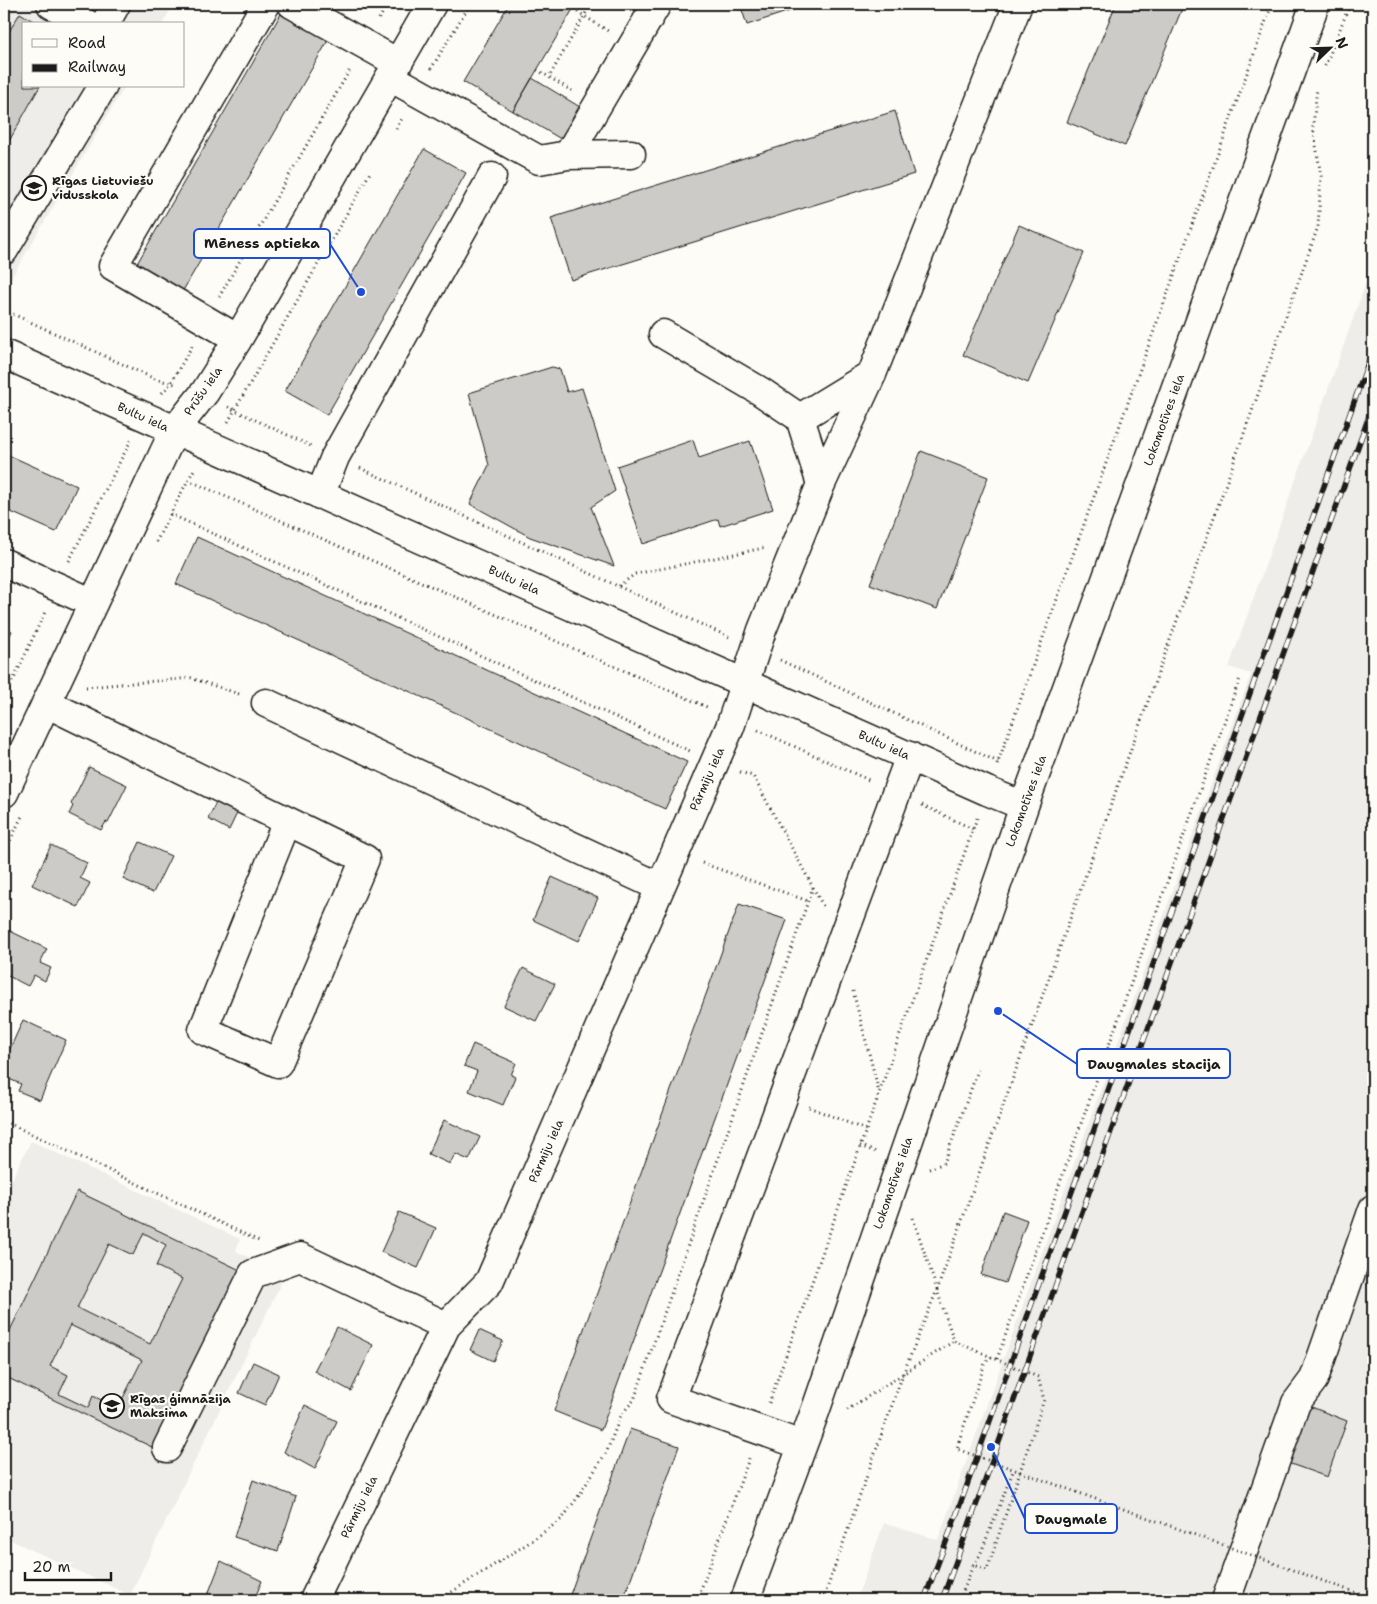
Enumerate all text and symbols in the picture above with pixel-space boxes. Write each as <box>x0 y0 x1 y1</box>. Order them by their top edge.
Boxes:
legend <box>22 22 185 88</box>
north arrow <box>1304 22 1354 72</box>
text: Road <box>68 33 106 53</box>
text: N <box>1332 34 1352 52</box>
text: Railway <box>68 57 126 77</box>
place label: Rīgas Lietuviešu vidusskola <box>52 173 154 203</box>
school or university icon: Rīgas Lietuviešu vidusskola <box>21 175 47 201</box>
callout: Mēness aptieka <box>194 229 330 258</box>
text: Mēness aptieka <box>204 234 320 252</box>
street label: Prūšu iela <box>180 363 226 419</box>
street label: Lokomotīves iela <box>1140 371 1188 468</box>
street label: Bultu iela <box>115 399 172 436</box>
street label: Bultu iela <box>486 562 543 599</box>
street label: Bultu iela <box>856 727 913 764</box>
street label: Pārmiju iela <box>686 744 728 813</box>
street label: Lokomotīves iela <box>1002 752 1050 849</box>
callout: Daugmales stacija <box>1077 1049 1230 1078</box>
text: Daugmales stacija <box>1087 1055 1221 1073</box>
street label: Pārmiju iela <box>525 1116 567 1185</box>
street label: Lokomotīves iela <box>870 1134 916 1231</box>
place label: Rīgas ģimnāzija Maksima <box>130 1391 231 1421</box>
school or university icon: Rīgas ģimnāzija Maksima <box>99 1393 125 1419</box>
street label: Pārmiju iela <box>337 1472 381 1541</box>
callout: Daugmale <box>1025 1504 1117 1533</box>
text: Daugmale <box>1035 1510 1107 1528</box>
scale bar <box>25 1549 111 1581</box>
text: 20 m <box>32 1557 71 1577</box>

